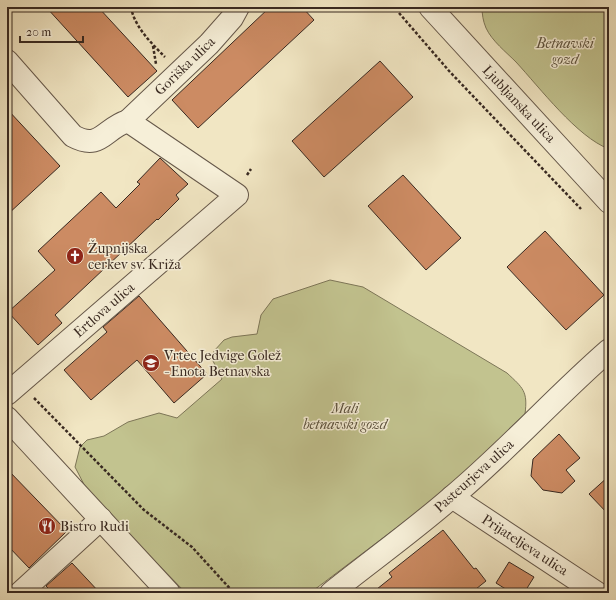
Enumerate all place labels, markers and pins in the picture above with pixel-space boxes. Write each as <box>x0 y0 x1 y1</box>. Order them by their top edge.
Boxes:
place label: Župnijska cerkev sv. Križa <box>88 239 182 273</box>
church icon: Župnijska cerkev sv. Križa <box>65 246 85 266</box>
place label: Vrtec Jedvige Golež - Enota Betnavska <box>163 347 281 380</box>
school or university icon: Vrtec Jedvige Golež - Enota Betnavska <box>141 353 161 373</box>
restaurant icon: Bistro Rudi <box>37 516 57 536</box>
place label: Bistro Rudi <box>60 518 129 535</box>

